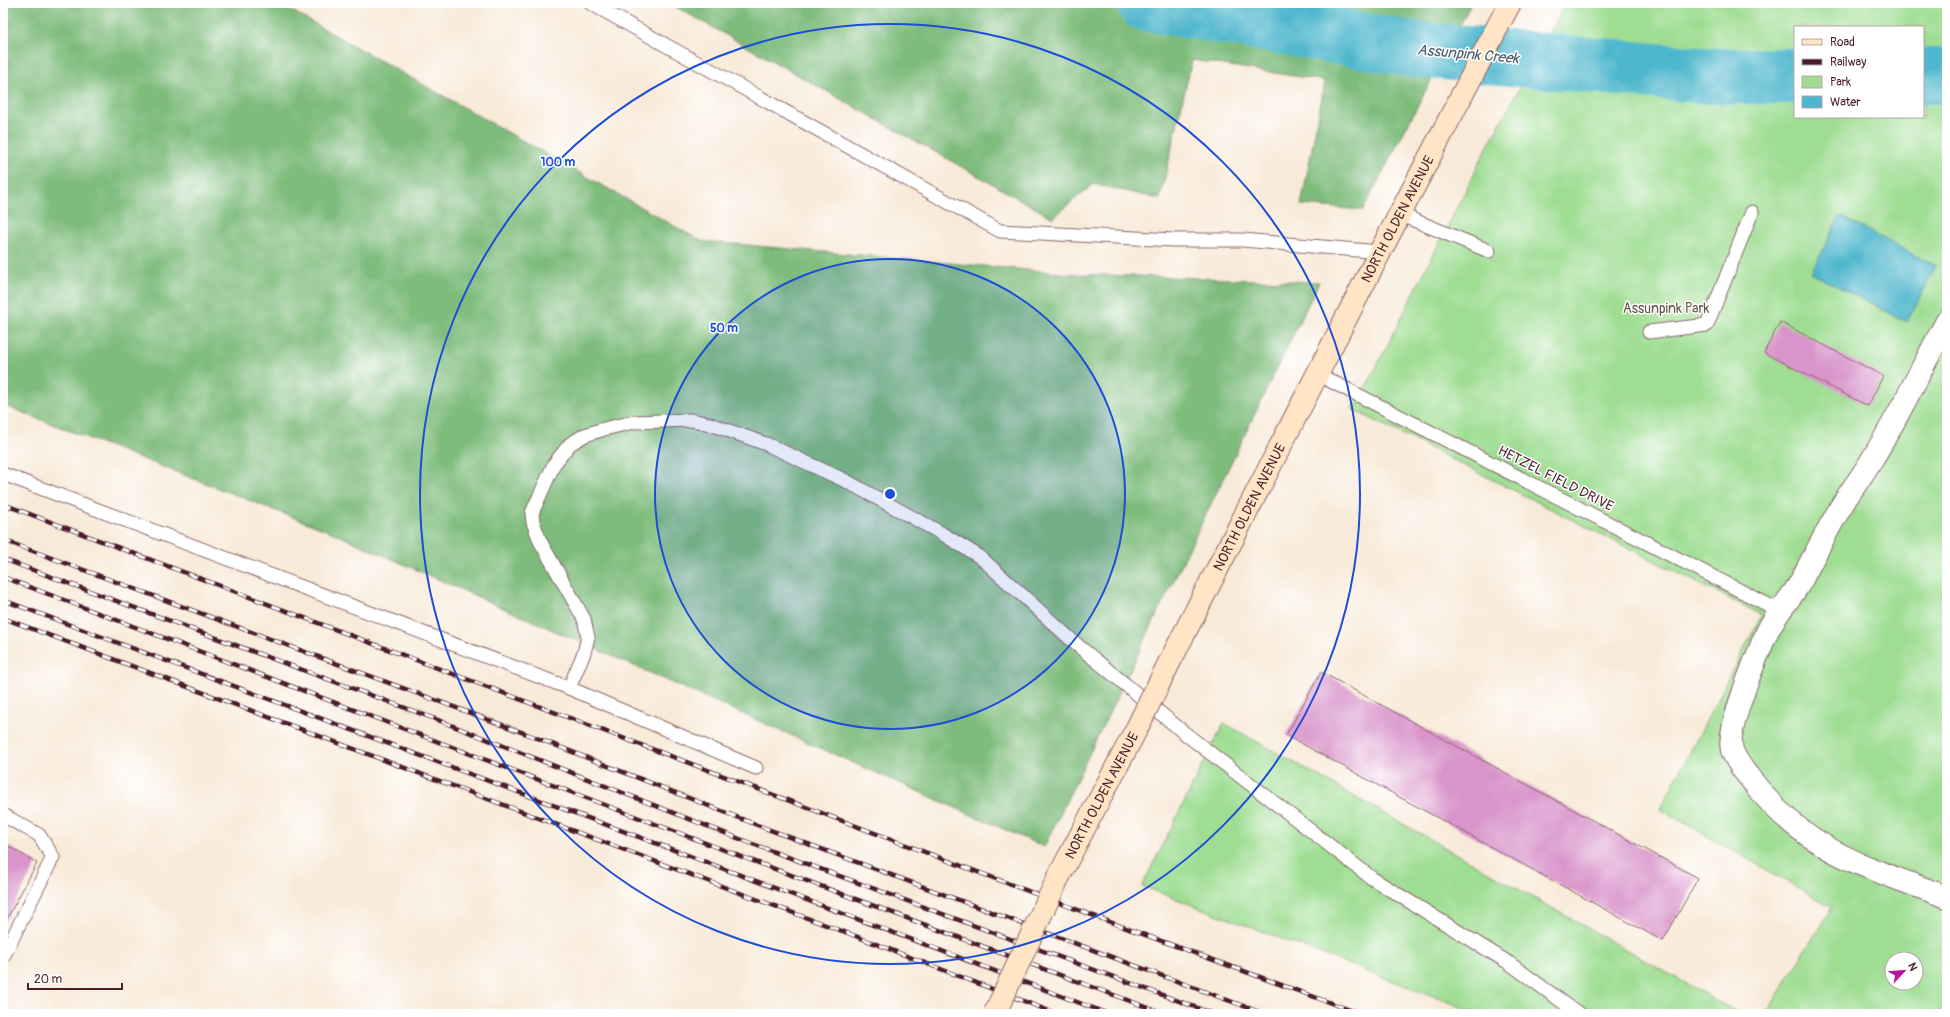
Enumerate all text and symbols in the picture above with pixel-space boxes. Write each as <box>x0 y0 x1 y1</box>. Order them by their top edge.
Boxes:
legend <box>1794 26 1924 118</box>
text: Road <box>1830 35 1855 50</box>
water label: Assunpink Creek <box>1416 41 1521 69</box>
text: Railway <box>1830 55 1866 70</box>
text: Park <box>1830 75 1851 90</box>
text: Water <box>1830 95 1861 110</box>
street label: NORTH OLDEN AVENUE <box>1358 153 1438 286</box>
text: 100 m <box>541 155 576 170</box>
park label: Assunpink Park <box>1623 300 1709 317</box>
text: 50 m <box>710 321 738 336</box>
street label: NORTH OLDEN AVENUE <box>1210 441 1289 574</box>
street label: HETZEL FIELD DRIVE <box>1495 442 1616 515</box>
centre of rings <box>883 487 897 501</box>
street label: NORTH OLDEN AVENUE <box>1062 729 1142 862</box>
north arrow <box>1884 951 1924 991</box>
text: N <box>1905 961 1920 974</box>
scale bar <box>28 965 122 991</box>
text: 20 m <box>34 972 63 987</box>

